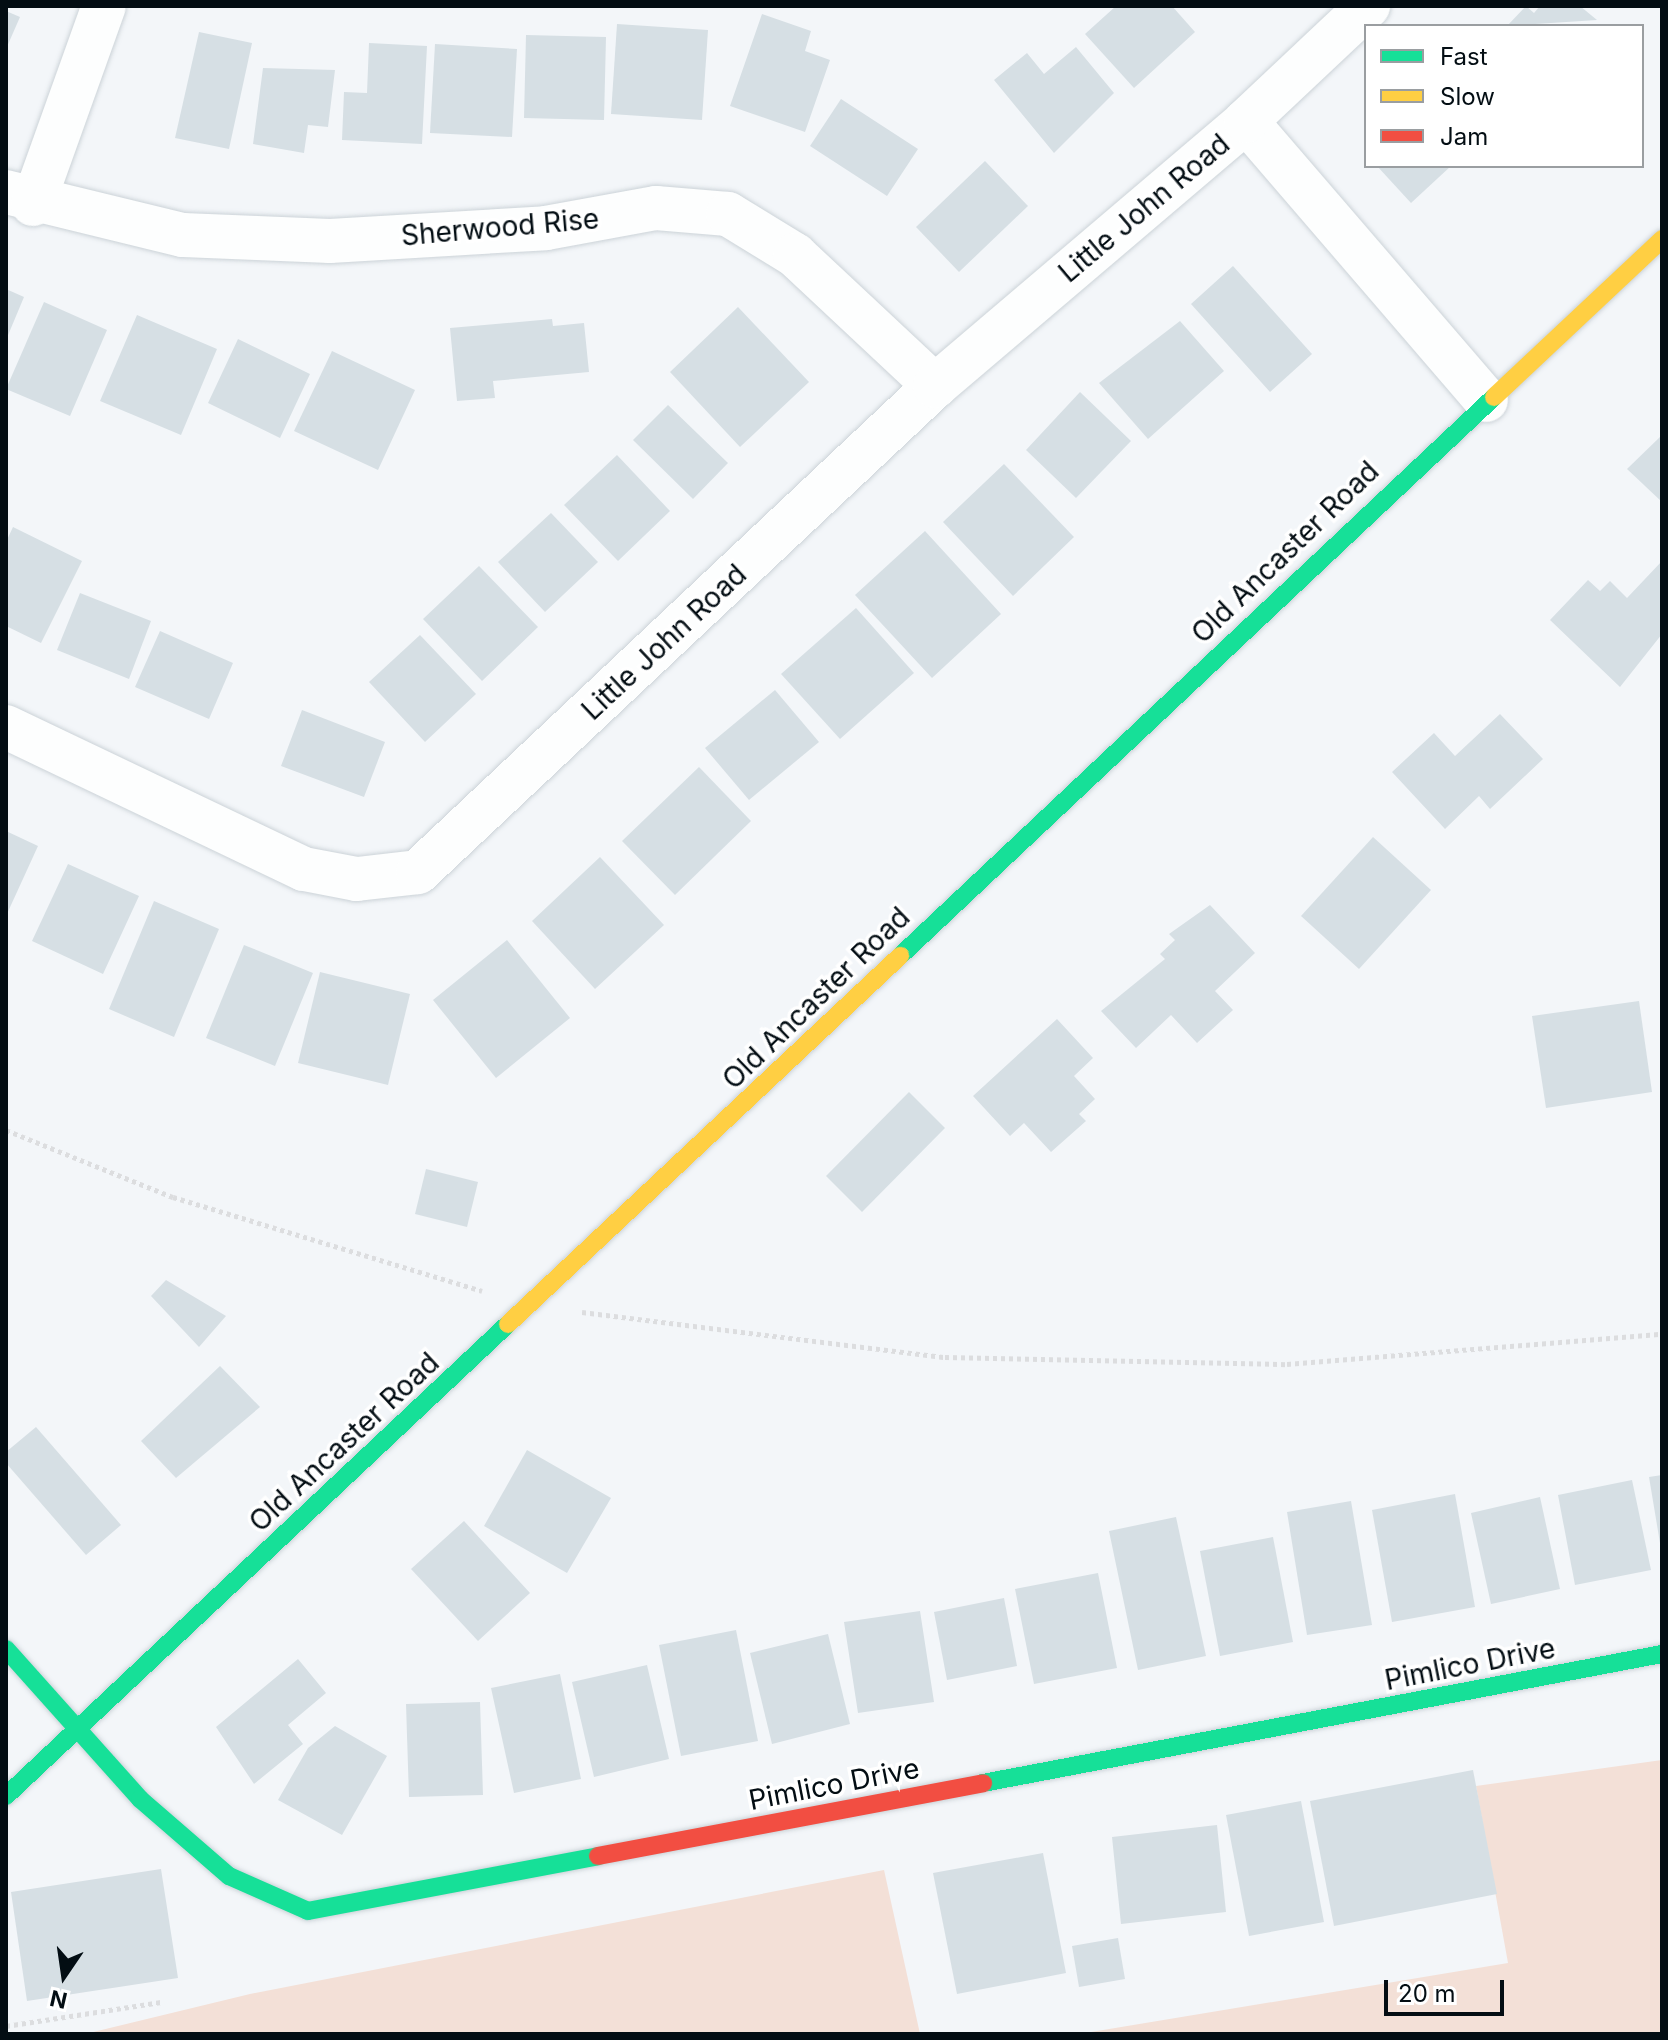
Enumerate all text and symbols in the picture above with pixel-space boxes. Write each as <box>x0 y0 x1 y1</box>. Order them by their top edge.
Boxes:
legend <box>1364 24 1644 168</box>
text: Fast <box>1440 42 1488 71</box>
text: Slow <box>1440 82 1495 111</box>
text: Jam <box>1440 122 1488 151</box>
street label: Little John Road <box>1052 127 1236 289</box>
street label: Sherwood Rise <box>400 202 600 252</box>
street label: Old Ancaster Road <box>1184 454 1386 650</box>
street label: Little John Road <box>575 557 753 727</box>
street label: Old Ancaster Road <box>715 900 917 1096</box>
street label: Old Ancaster Road <box>242 1345 446 1539</box>
street label: Pimlico Drive <box>1382 1631 1558 1697</box>
street label: Pimlico Drive <box>746 1751 922 1817</box>
north arrow <box>24 1936 104 2016</box>
scale bar <box>1388 1964 1508 2014</box>
text: 20 m <box>1398 1979 1456 2008</box>
text: N <box>48 1985 70 2014</box>

